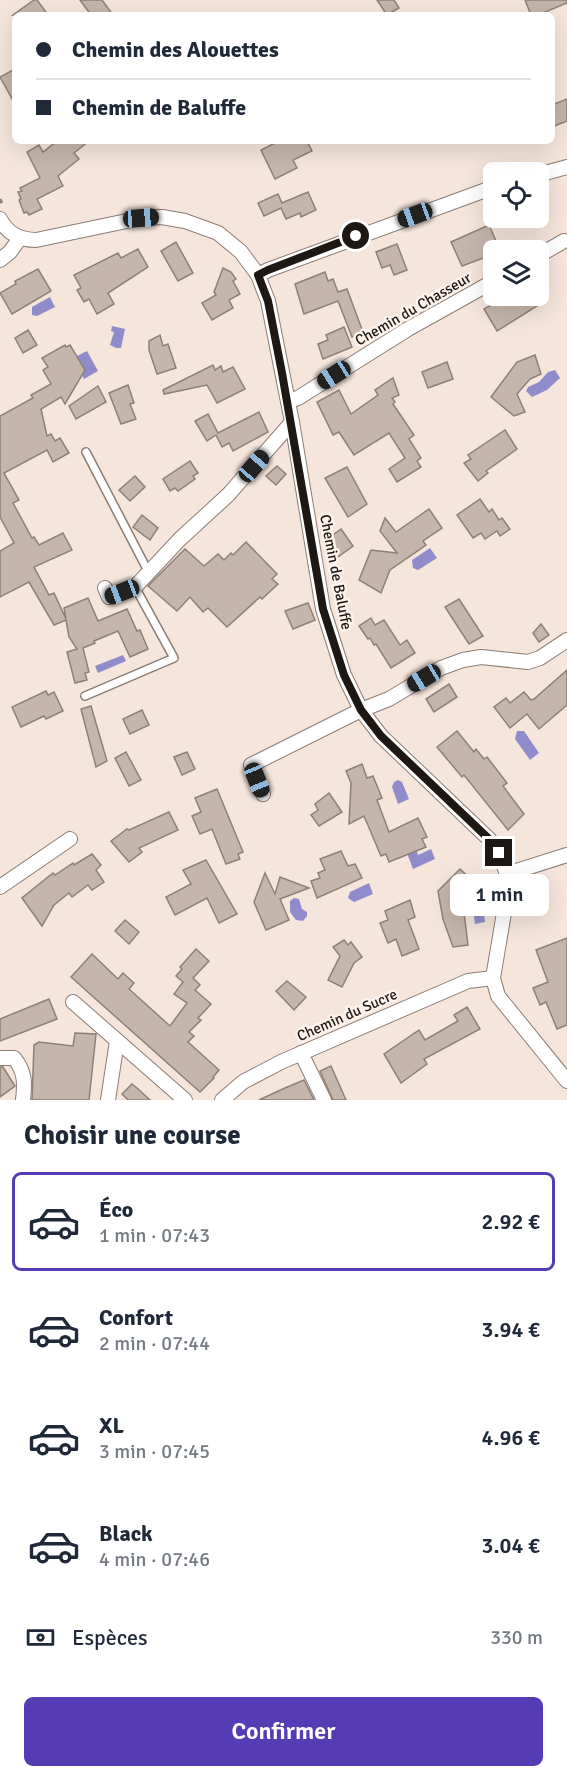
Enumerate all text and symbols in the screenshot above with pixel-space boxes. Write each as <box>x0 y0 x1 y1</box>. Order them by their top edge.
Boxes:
text: Chemin des Alouettes <box>72 36 279 63</box>
text: Chemin de Baluffe <box>72 94 246 121</box>
map controls <box>483 162 549 306</box>
button: locate <box>483 162 549 228</box>
car <box>395 200 435 230</box>
car <box>122 208 160 228</box>
route start <box>342 222 369 249</box>
button: layers <box>483 240 549 306</box>
street label: Chemin du Chasseur <box>352 268 475 350</box>
car <box>314 358 354 392</box>
car <box>235 447 273 485</box>
street label: Chemin de Baluffe <box>316 513 356 631</box>
car <box>102 577 142 607</box>
car <box>404 661 444 695</box>
car <box>242 760 272 800</box>
route end <box>485 839 512 866</box>
callout: 1 min <box>450 874 548 916</box>
text: 1 min <box>476 882 523 907</box>
street label: Chemin du Sucre <box>294 985 400 1045</box>
text: Choisir une course <box>24 1119 241 1152</box>
icon: car <box>27 1195 81 1249</box>
text: Éco <box>99 1196 133 1223</box>
text: 2.92 € <box>482 1208 540 1235</box>
text: 1 min · 07:43 <box>99 1223 210 1248</box>
icon: car <box>27 1303 81 1357</box>
text: Confort <box>99 1304 173 1331</box>
text: 3.94 € <box>482 1316 540 1343</box>
text: 2 min · 07:44 <box>99 1331 210 1356</box>
icon: car <box>27 1411 81 1465</box>
text: XL <box>99 1412 124 1439</box>
text: 4.96 € <box>482 1424 540 1451</box>
text: 3 min · 07:45 <box>99 1439 210 1464</box>
icon: car <box>27 1519 81 1573</box>
text: Black <box>99 1520 153 1547</box>
text: 3.04 € <box>482 1532 540 1559</box>
text: 4 min · 07:46 <box>99 1547 210 1572</box>
icon: cash <box>24 1621 57 1654</box>
text: Espèces <box>72 1624 148 1651</box>
text: 330 m <box>490 1625 543 1650</box>
button: Confirmer <box>24 1697 543 1766</box>

